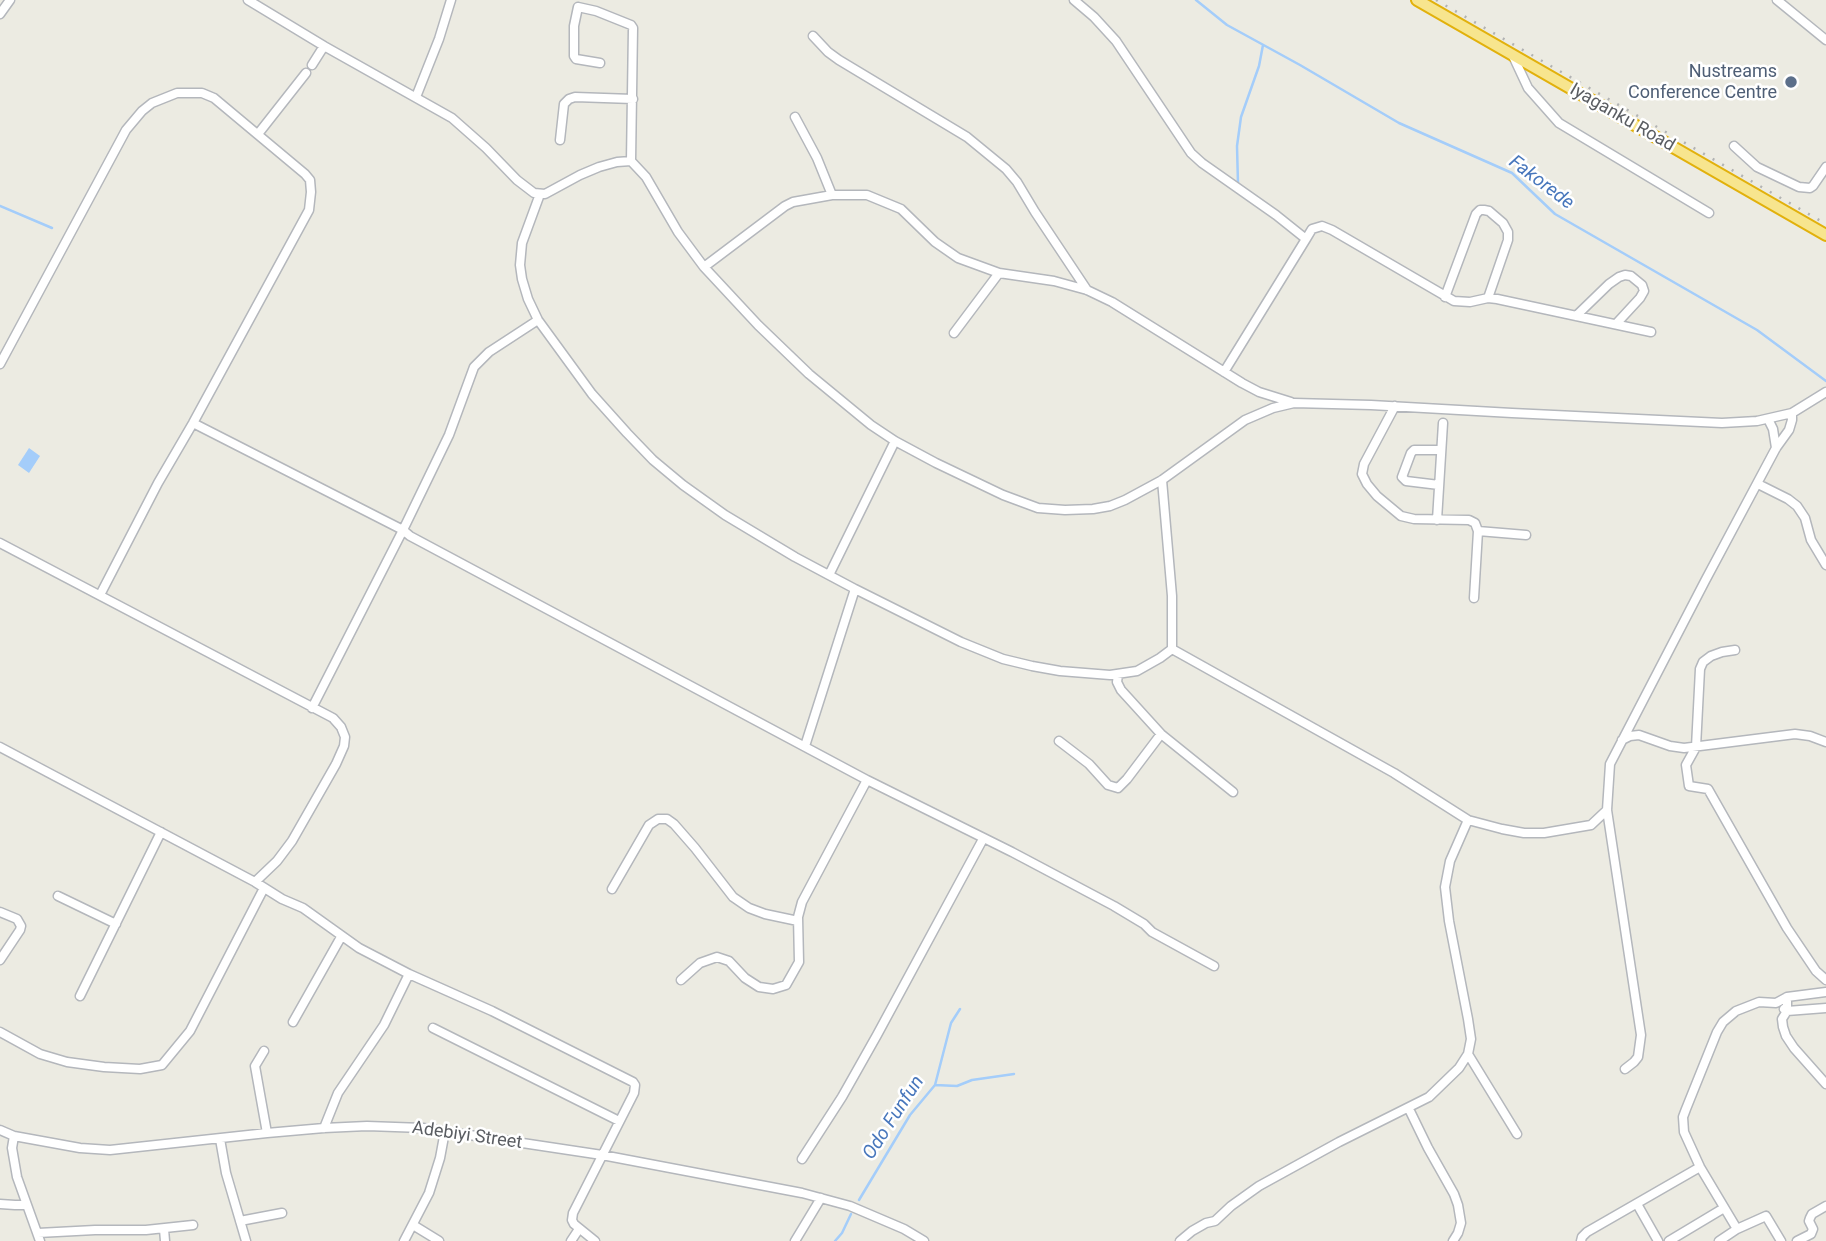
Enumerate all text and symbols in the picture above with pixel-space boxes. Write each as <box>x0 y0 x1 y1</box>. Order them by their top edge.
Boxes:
place label: Nustreams Conference Centre <box>1628 61 1777 104</box>
marker: Nustreams Conference Centre <box>1783 74 1799 90</box>
street label: Iyaganku Road <box>1566 79 1678 157</box>
water label: Fakorede <box>1504 151 1578 215</box>
water label: Odo Funfun <box>858 1072 930 1164</box>
street label: Adebiyi Street <box>411 1118 523 1154</box>

